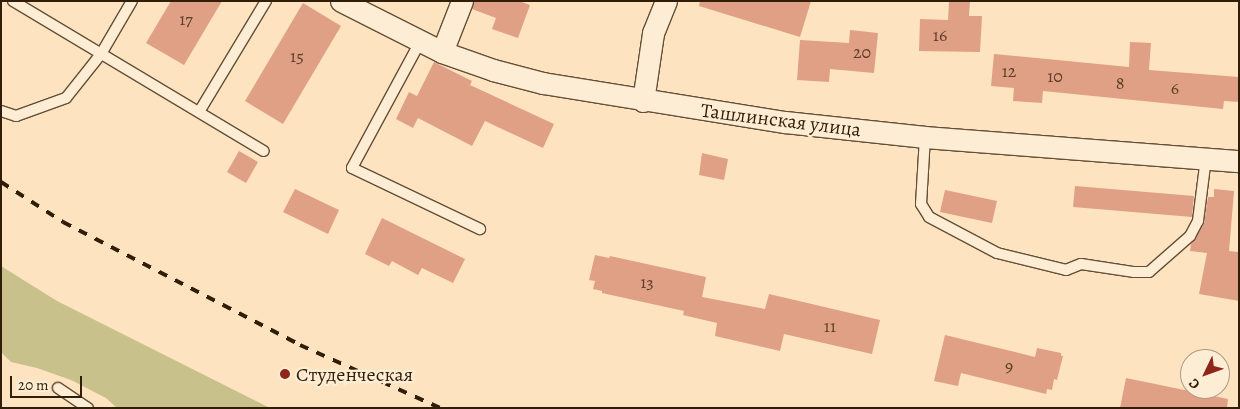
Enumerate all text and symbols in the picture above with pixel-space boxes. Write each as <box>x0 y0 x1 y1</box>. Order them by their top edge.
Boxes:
house number: 17 <box>179 8 193 30</box>
house number: 16 <box>933 24 947 46</box>
house number: 20 <box>853 41 871 63</box>
house number: 15 <box>290 45 304 67</box>
house number: 12 <box>1002 60 1016 82</box>
house number: 10 <box>1047 65 1063 87</box>
house number: 8 <box>1116 72 1124 94</box>
house number: 6 <box>1171 77 1179 99</box>
street label: Ташлинская улица <box>699 98 863 142</box>
house number: 13 <box>640 271 654 293</box>
house number: 11 <box>824 315 836 337</box>
north arrow <box>1180 349 1230 399</box>
house number: 9 <box>1005 355 1013 377</box>
place label: Студенческая <box>296 362 413 386</box>
scale bar <box>12 366 85 398</box>
marker: Студенческая <box>278 367 292 381</box>
text: С <box>1184 374 1204 393</box>
text: 20 m <box>18 375 49 395</box>

